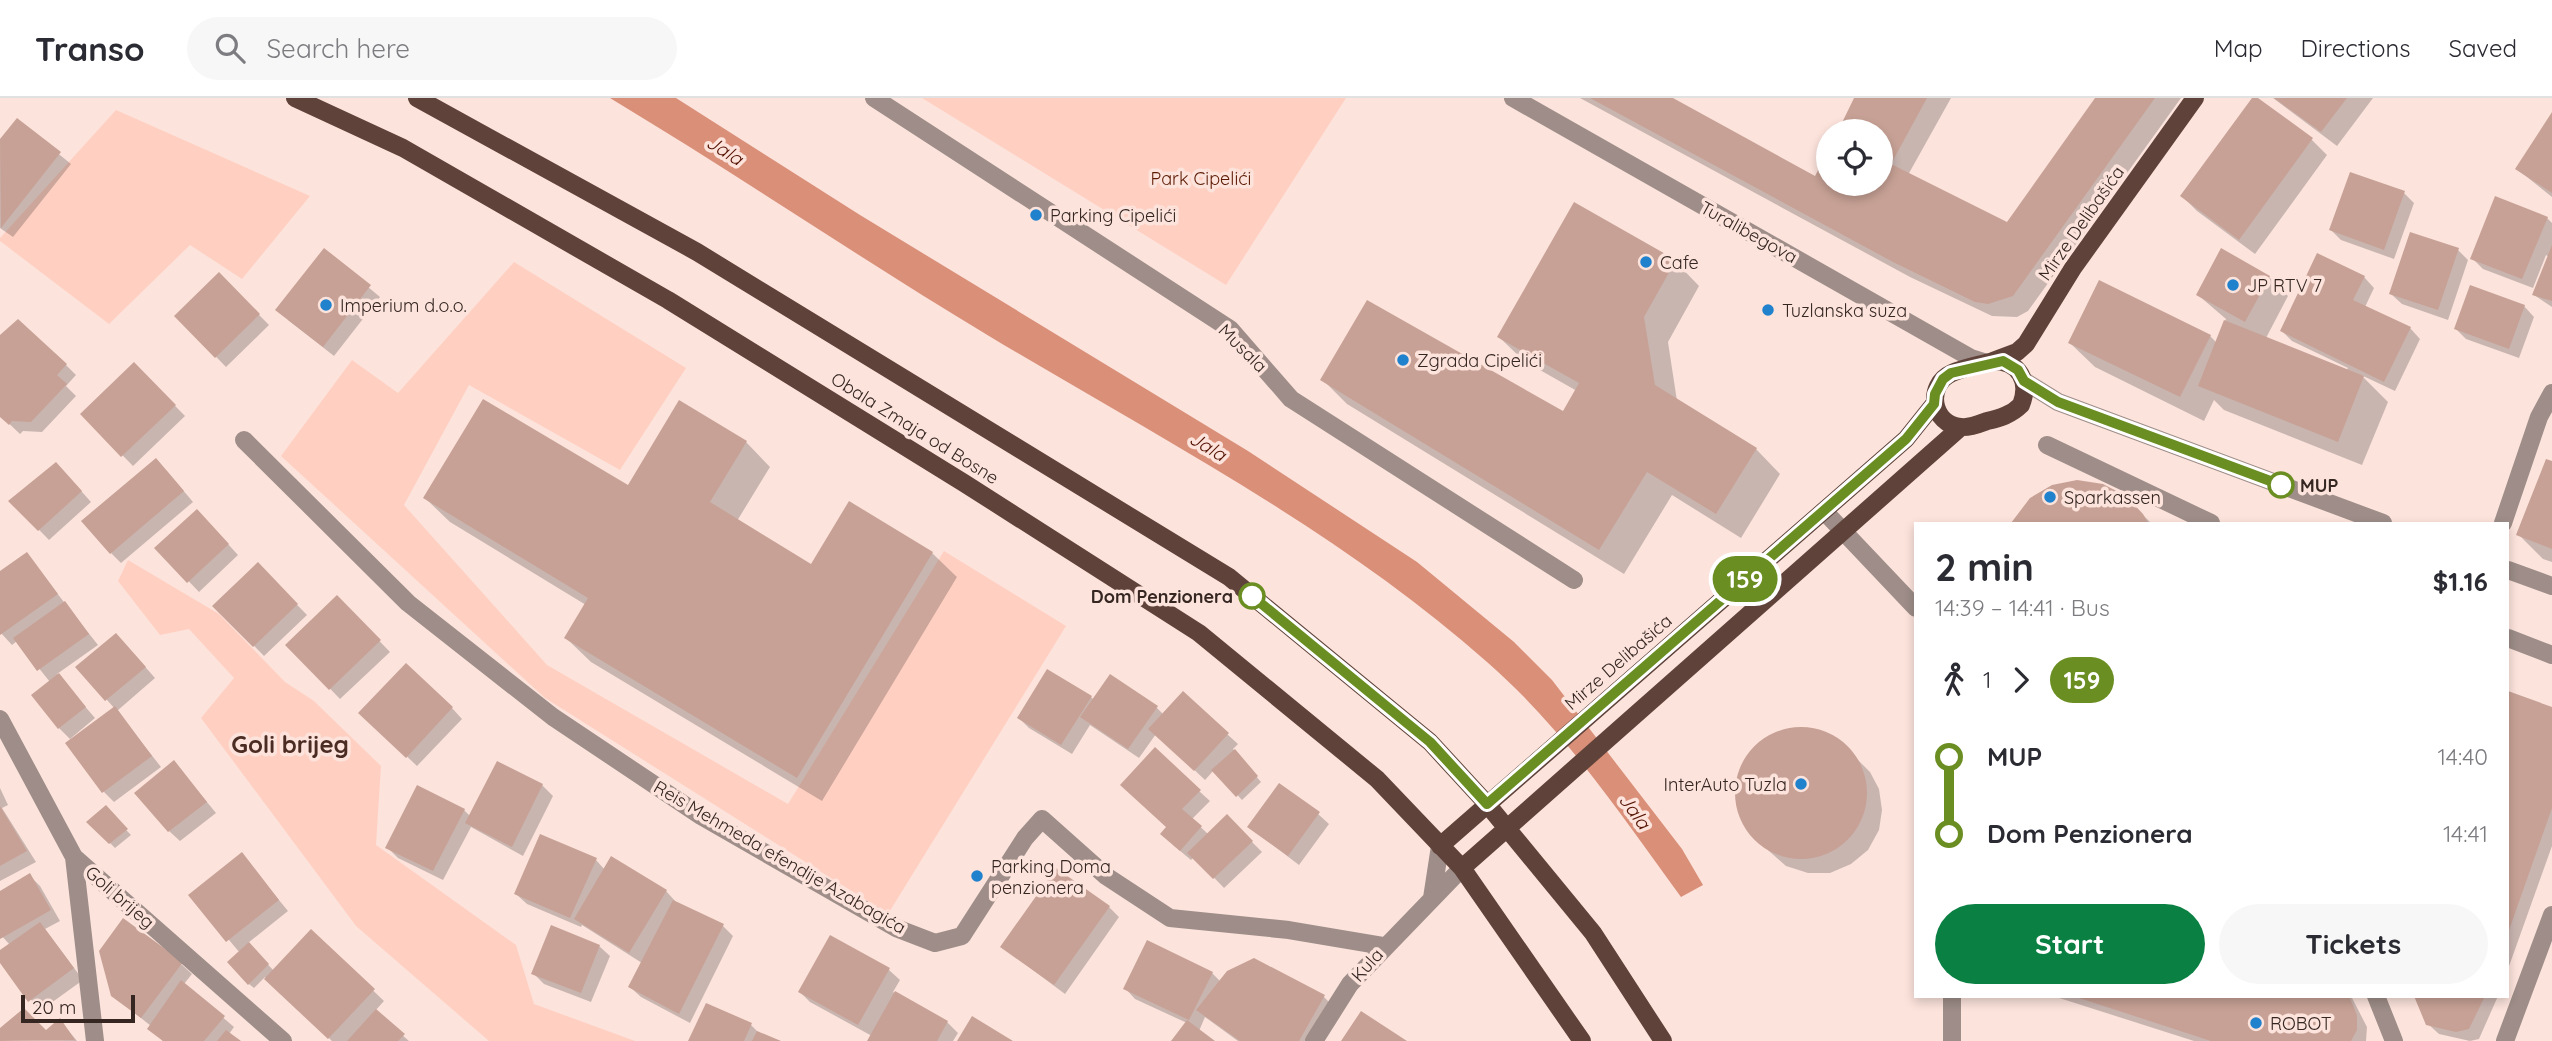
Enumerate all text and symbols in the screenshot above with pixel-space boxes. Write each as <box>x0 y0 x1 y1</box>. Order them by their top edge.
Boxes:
search box <box>187 17 677 80</box>
text: Transo <box>35 28 145 69</box>
icon: search <box>211 29 249 67</box>
text: Search here <box>267 32 410 65</box>
text: Map <box>2214 33 2263 63</box>
text: Directions <box>2301 33 2411 63</box>
text: Saved <box>2449 33 2517 63</box>
map controls <box>1816 119 1893 196</box>
button: locate <box>1816 119 1893 196</box>
water label: Jala <box>702 130 749 171</box>
street label: Mirze Delibašića <box>2033 161 2129 285</box>
park label: Park Cipelići <box>1151 167 1251 190</box>
street label: Turalibegova <box>1696 196 1802 268</box>
place label: Parking Cipelići <box>1050 204 1176 227</box>
marker: Parking Cipelići <box>1028 207 1044 223</box>
place label: Cafe <box>1660 251 1699 274</box>
marker: Cafe <box>1638 254 1654 270</box>
place label: JP RTV 7 <box>2247 274 2322 297</box>
marker: JP RTV 7 <box>2225 277 2241 293</box>
place label: Imperium d.o.o. <box>340 294 467 317</box>
marker: Imperium d.o.o. <box>318 297 334 313</box>
place label: Tuzlanska suza <box>1782 299 1907 322</box>
marker: Tuzlanska suza <box>1760 302 1776 318</box>
street label: Musala <box>1214 319 1272 377</box>
place label: Zgrada Cipelići <box>1417 349 1542 372</box>
marker: Zgrada Cipelići <box>1395 352 1411 368</box>
street label: Obala Zmaja od Bosne <box>827 367 1003 489</box>
water label: Jala <box>1185 426 1232 467</box>
marker: MUP <box>2268 472 2294 498</box>
place label: MUP <box>2300 474 2338 497</box>
place label: Sparkassen <box>2064 486 2161 509</box>
marker: Sparkassen <box>2042 489 2058 505</box>
text: 2 min <box>1935 543 2034 591</box>
line badge: 159 <box>1705 556 1785 602</box>
text: 159 <box>1727 564 1763 594</box>
text: $1.16 <box>2433 565 2488 598</box>
marker: Dom Penzionera <box>1239 583 1265 609</box>
place label: Dom Penzionera <box>1091 585 1233 608</box>
text: 14:39 – 14:41 · Bus <box>1935 593 2110 622</box>
street label: Mirze Delibašića <box>1560 609 1676 715</box>
icon: walk <box>1935 661 1973 699</box>
icon: forward <box>2002 661 2040 699</box>
text: 1 <box>1983 665 1992 694</box>
text: 159 <box>2064 665 2100 695</box>
district label: Goli brijeg <box>231 729 349 759</box>
text: MUP <box>1987 740 2042 773</box>
text: 14:40 <box>2438 742 2488 771</box>
place label: InterAuto Tuzla <box>1663 773 1787 796</box>
street label: Reis Mehmeda efendije Azabagića <box>650 775 910 939</box>
marker: InterAuto Tuzla <box>1793 776 1809 792</box>
water label: Jala <box>1614 788 1657 835</box>
text: Dom Penzionera <box>1987 817 2193 850</box>
text: 14:41 <box>2443 819 2488 848</box>
place label: Parking Doma penzionera <box>991 855 1111 899</box>
street label: Goli brijeg <box>81 861 159 933</box>
marker: Parking Doma penzionera <box>969 868 985 884</box>
button: Start <box>1935 904 2205 984</box>
button: Tickets <box>2219 904 2488 984</box>
street label: Kula <box>1346 943 1388 987</box>
scale bar <box>21 992 135 1024</box>
text: 20 m <box>32 995 76 1019</box>
place label: ROBOT <box>2270 1012 2332 1035</box>
marker: ROBOT <box>2248 1015 2264 1031</box>

